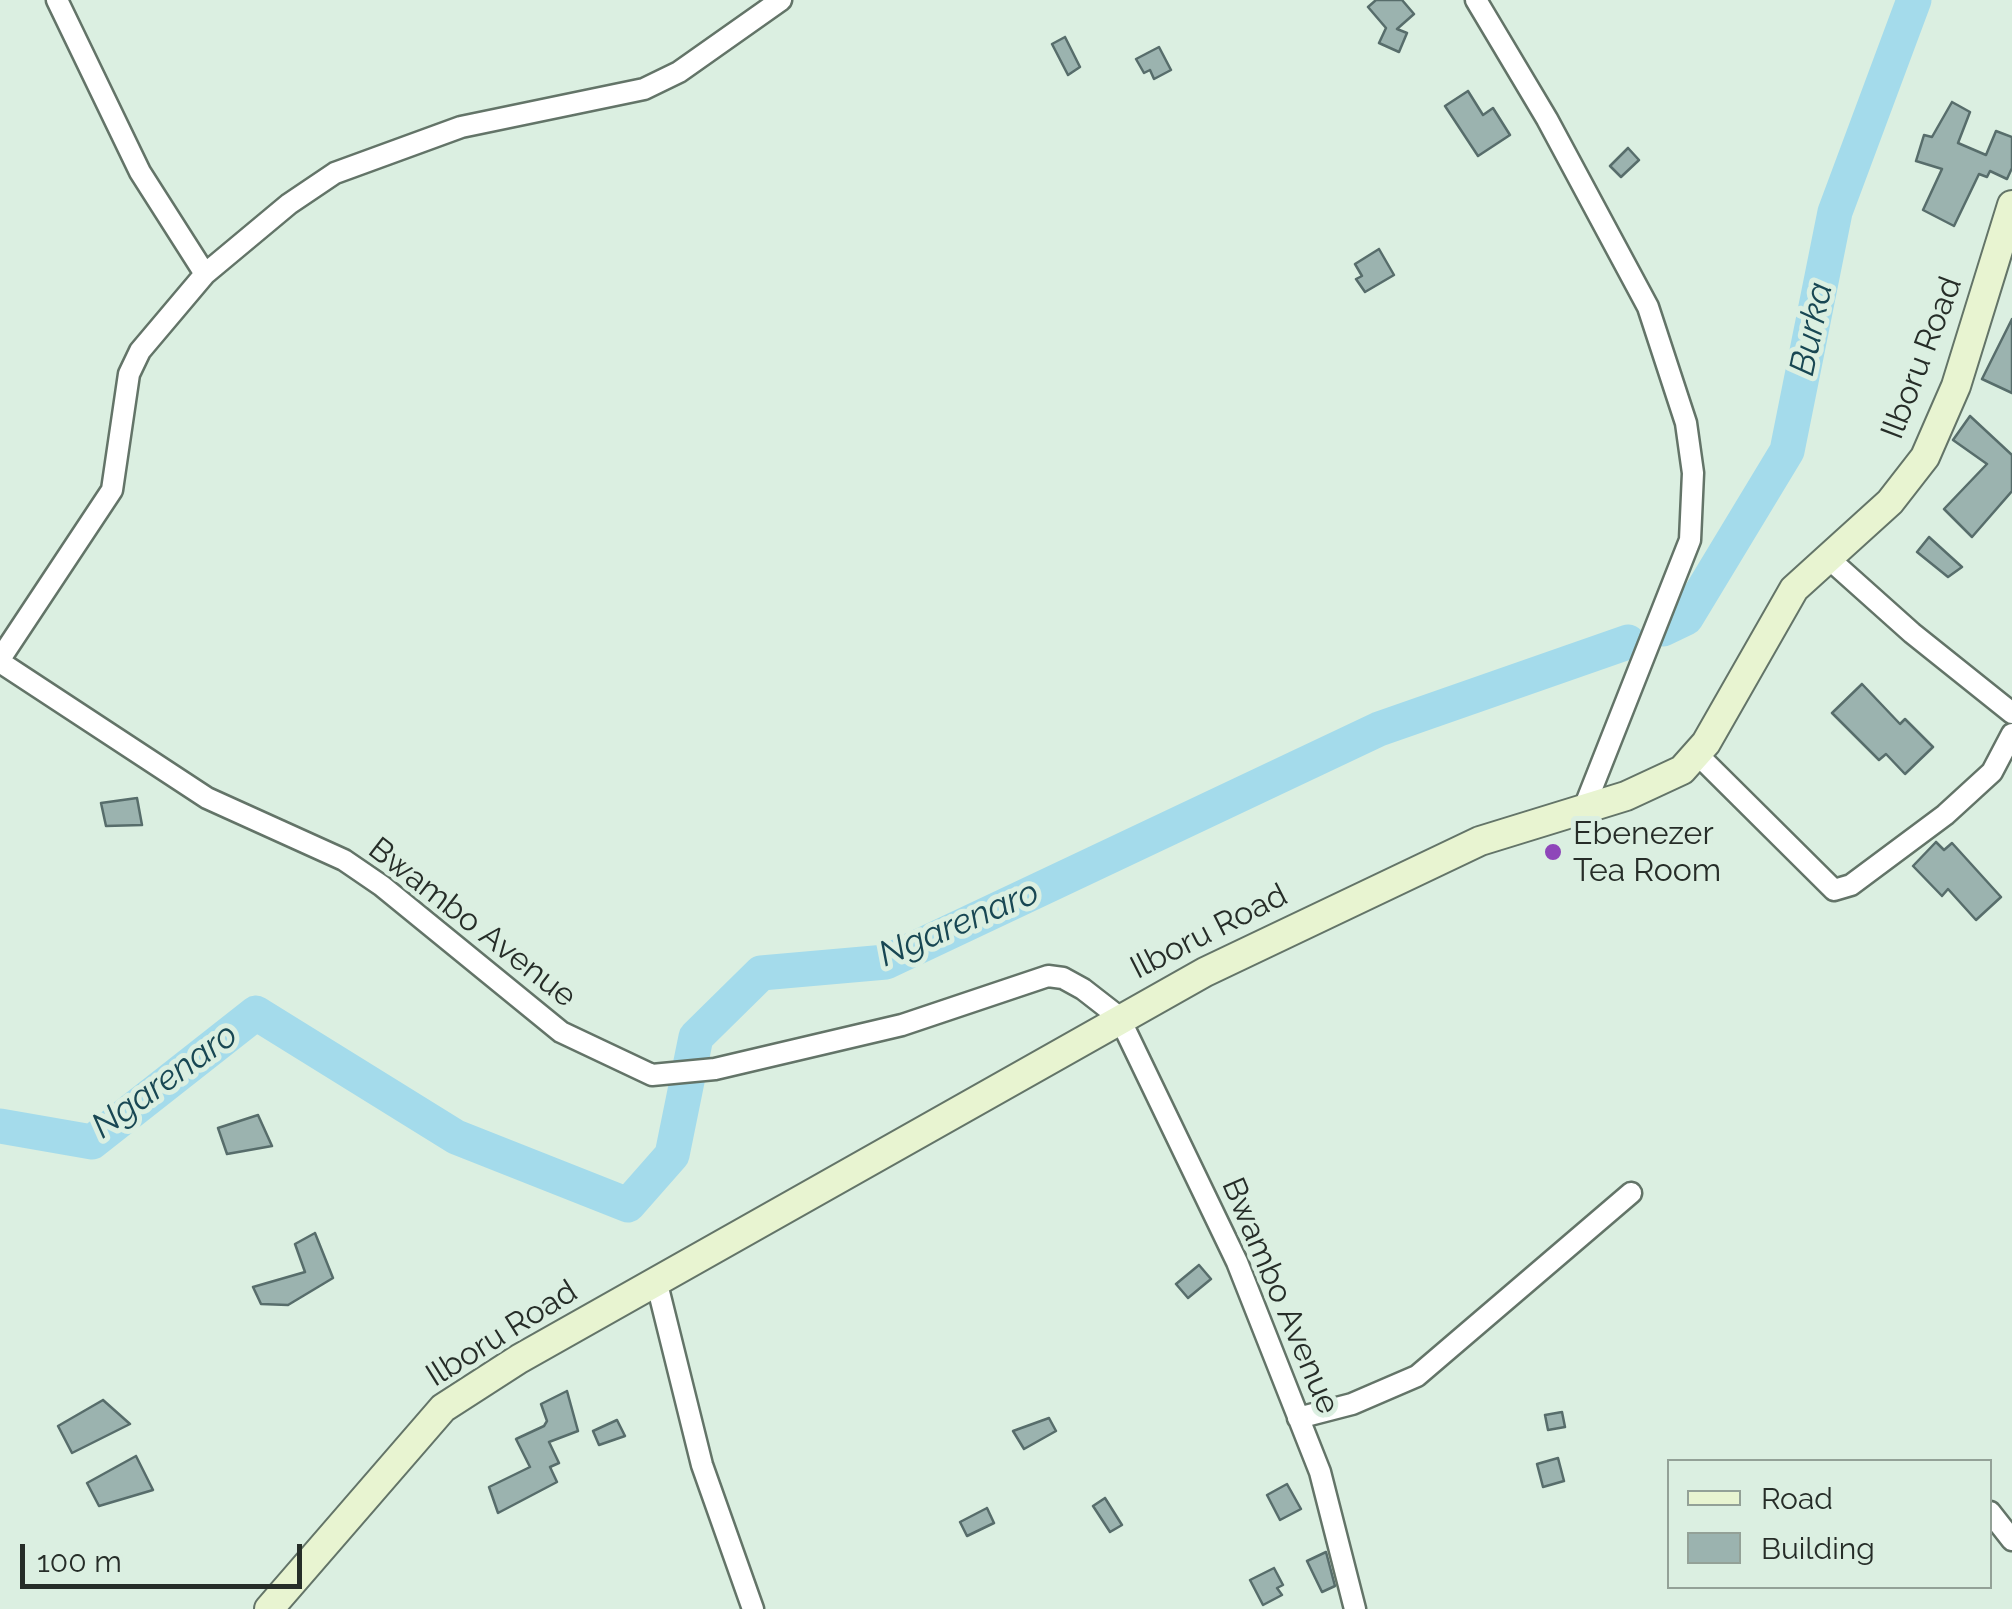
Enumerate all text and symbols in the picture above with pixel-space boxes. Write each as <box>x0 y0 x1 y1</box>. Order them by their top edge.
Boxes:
street label: Ilboru Road <box>1874 271 1970 445</box>
water label: Burka <box>1782 279 1842 379</box>
place label: Ebenezer Tea Room <box>1573 815 1721 890</box>
street label: Bwambo Avenue <box>361 830 583 1016</box>
marker: Ebenezer Tea Room <box>1542 841 1564 863</box>
water label: Ngarenaro <box>873 872 1045 976</box>
street label: Ilboru Road <box>1124 876 1294 988</box>
water label: Ngarenaro <box>84 1014 246 1148</box>
street label: Bwambo Avenue <box>1213 1172 1347 1420</box>
street label: Ilboru Road <box>419 1273 585 1395</box>
legend <box>1667 1459 1992 1589</box>
text: Road <box>1761 1481 1833 1516</box>
scale bar <box>25 1524 308 1586</box>
text: Building <box>1761 1531 1875 1566</box>
text: 100 m <box>37 1544 122 1579</box>

